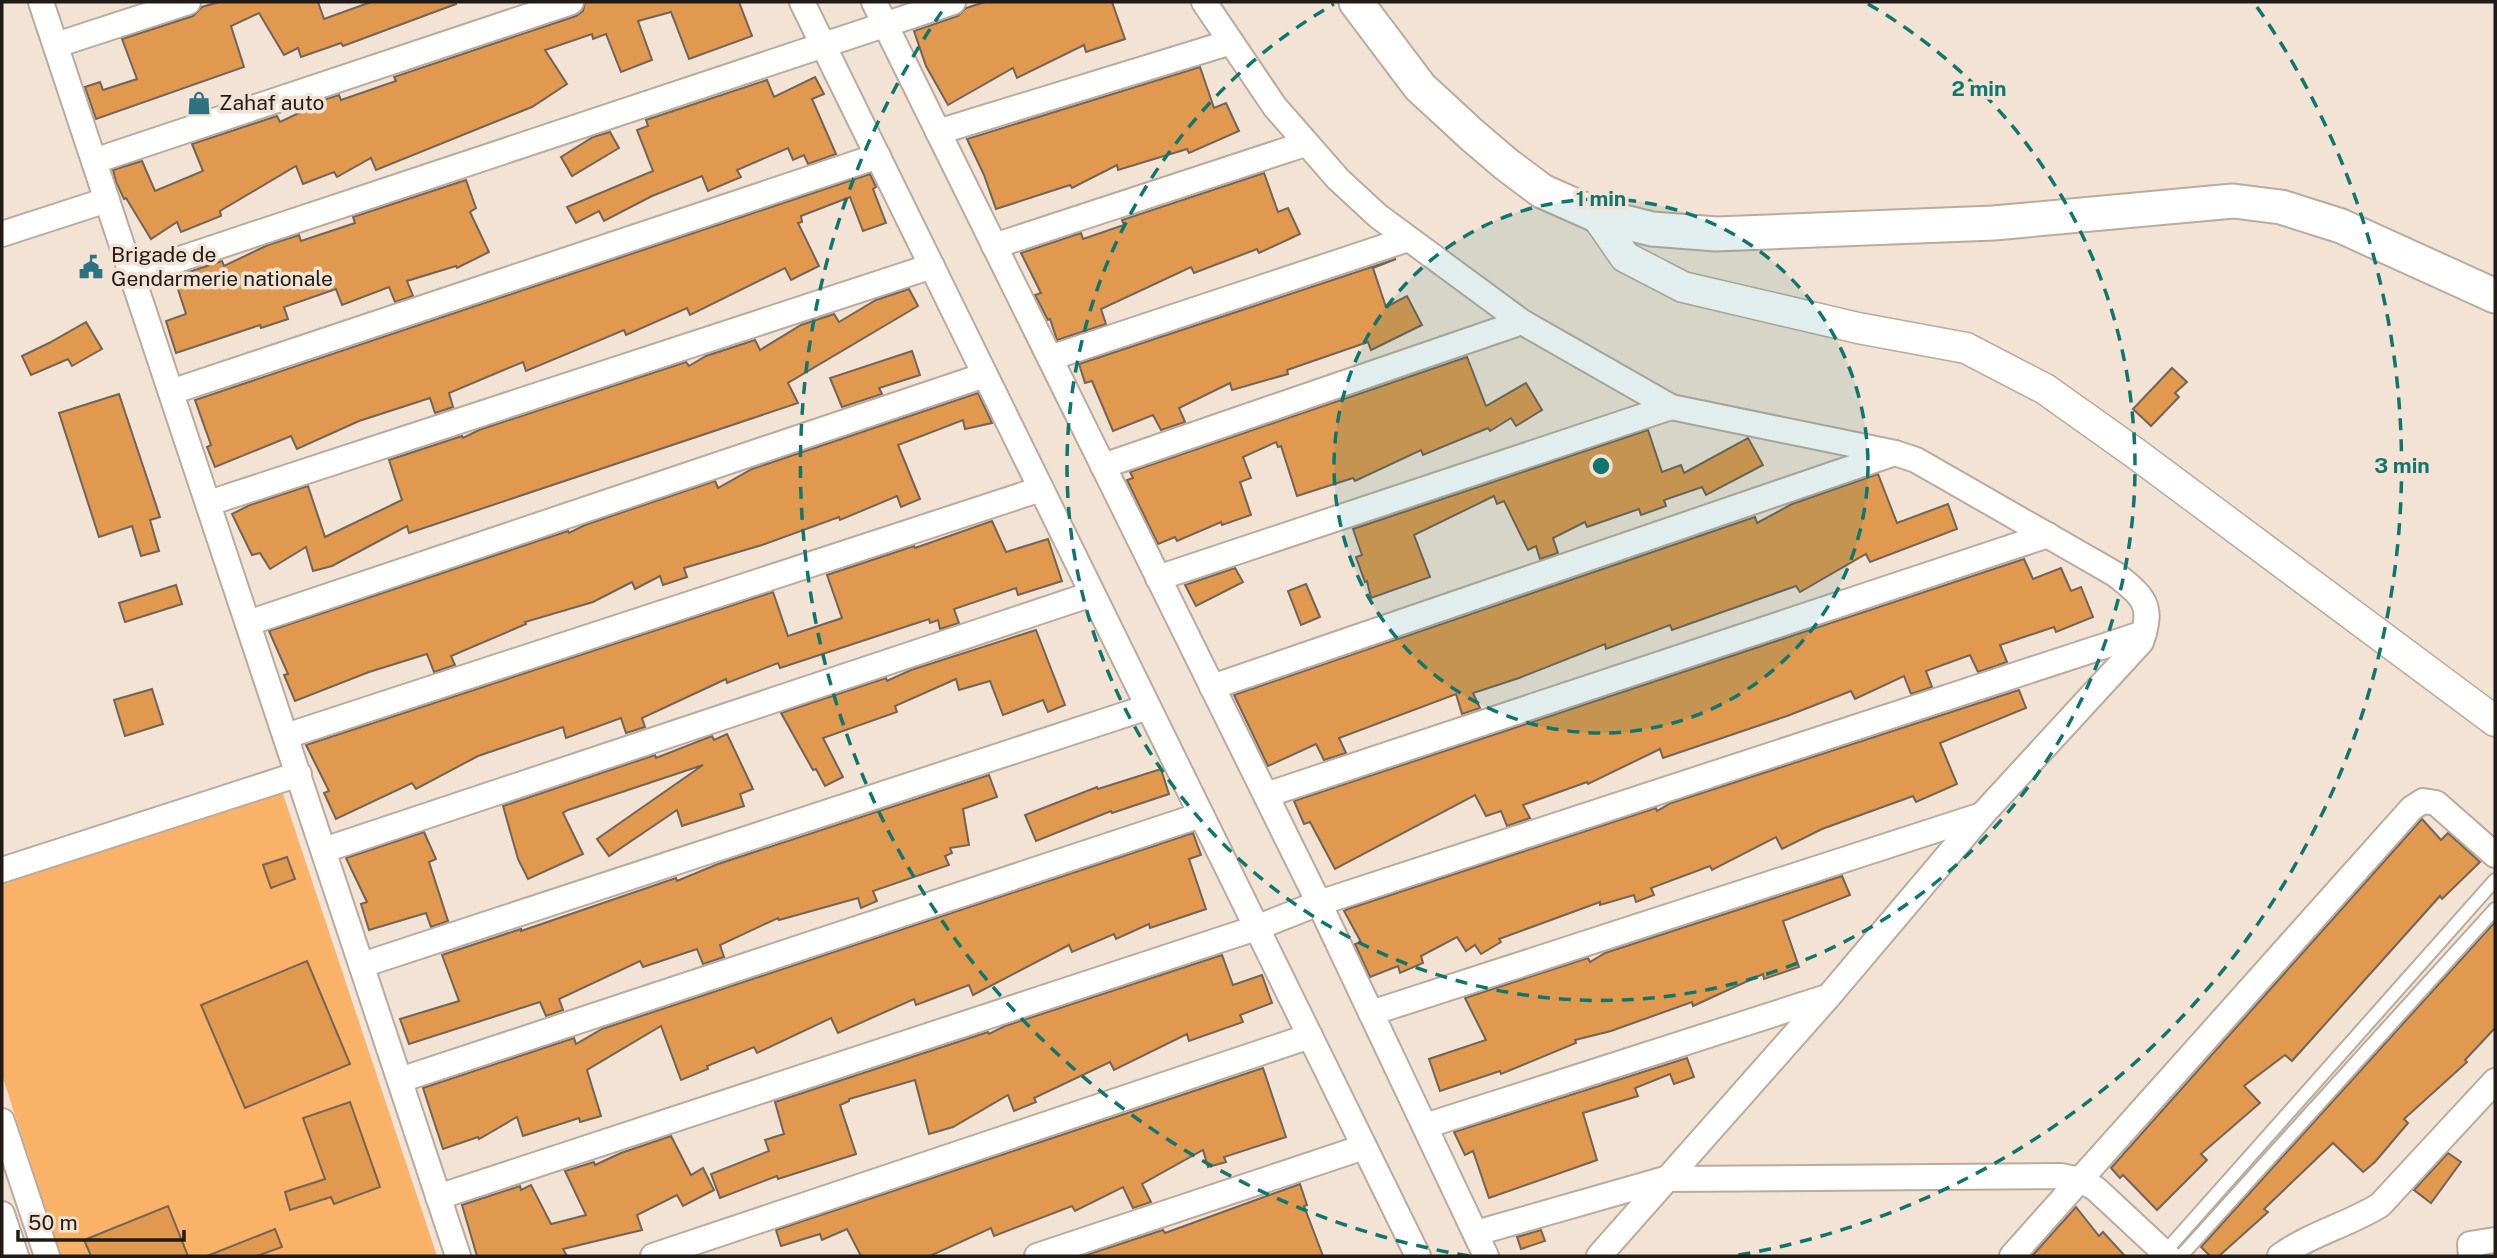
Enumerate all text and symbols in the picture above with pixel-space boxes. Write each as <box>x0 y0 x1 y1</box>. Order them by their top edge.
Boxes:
text: 2 min <box>1951 76 2007 101</box>
shop icon: Zahaf auto <box>185 89 213 117</box>
place label: Zahaf auto <box>219 90 324 115</box>
text: 1 min <box>1576 186 1626 211</box>
place label: Brigade de Gendarmerie nationale <box>111 242 333 291</box>
public building icon: Brigade de Gendarmerie nationale <box>77 253 105 281</box>
text: 3 min <box>2374 453 2430 478</box>
centre of rings <box>1589 454 1613 478</box>
scale bar <box>18 1198 184 1242</box>
text: 50 m <box>28 1210 78 1235</box>

